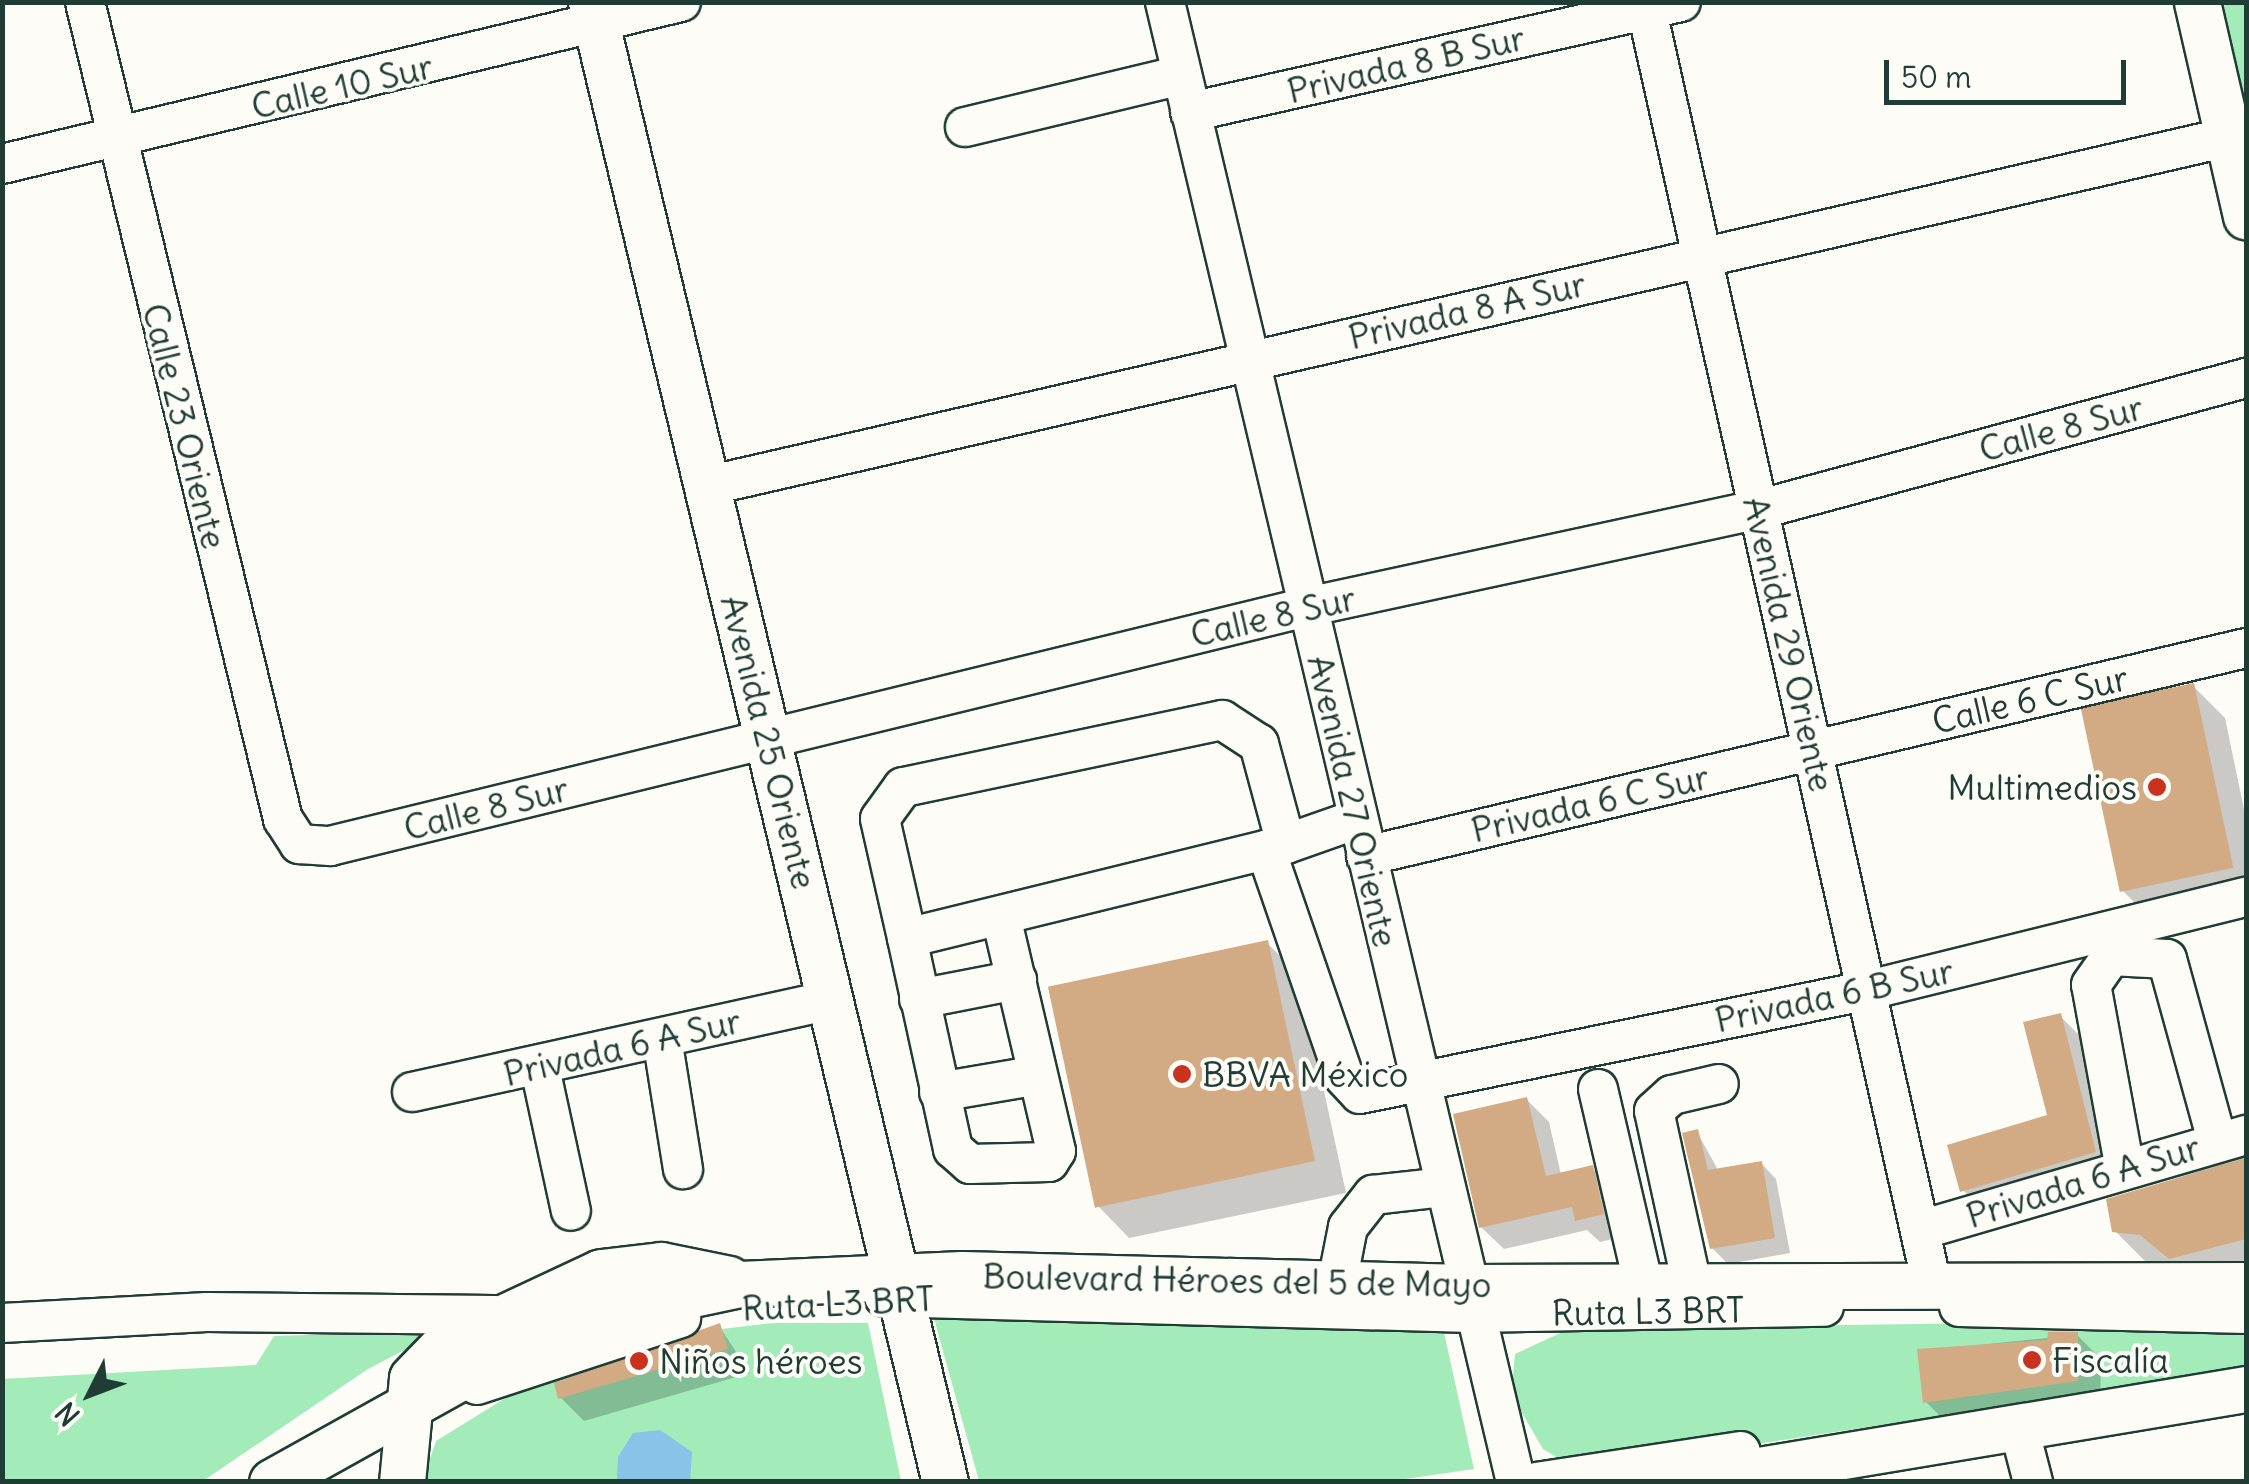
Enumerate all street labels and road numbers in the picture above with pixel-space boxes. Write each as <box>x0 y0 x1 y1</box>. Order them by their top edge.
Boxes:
street label: Privada 8 B Sur <box>1283 16 1529 112</box>
street label: Calle 10 Sur <box>247 45 437 127</box>
street label: Privada 8 A Sur <box>1344 262 1590 358</box>
street label: Calle 23 Oriente <box>134 299 236 553</box>
street label: Calle 8 Sur <box>1974 386 2148 470</box>
street label: Avenida 29 Oriente <box>1735 493 1843 795</box>
street label: Calle 8 Sur <box>1186 577 1360 655</box>
street label: Avenida 25 Oriente <box>712 591 826 893</box>
street label: Avenida 27 Oriente <box>1299 651 1407 951</box>
street label: Calle 6 C Sur <box>1928 656 2132 742</box>
street label: Privada 6 C Sur <box>1467 755 1713 851</box>
street label: Calle 8 Sur <box>399 767 573 849</box>
street label: Privada 6 B Sur <box>1711 949 1957 1041</box>
street label: Privada 6 A Sur <box>499 999 745 1095</box>
street label: Privada 6 A Sur <box>1961 1126 2205 1236</box>
street label: Boulevard Héroes del 5 de Mayo <box>982 1255 1492 1305</box>
street label: Ruta L3 BRT <box>741 1277 935 1329</box>
street label: Ruta L3 BRT <box>1551 1288 1745 1334</box>

